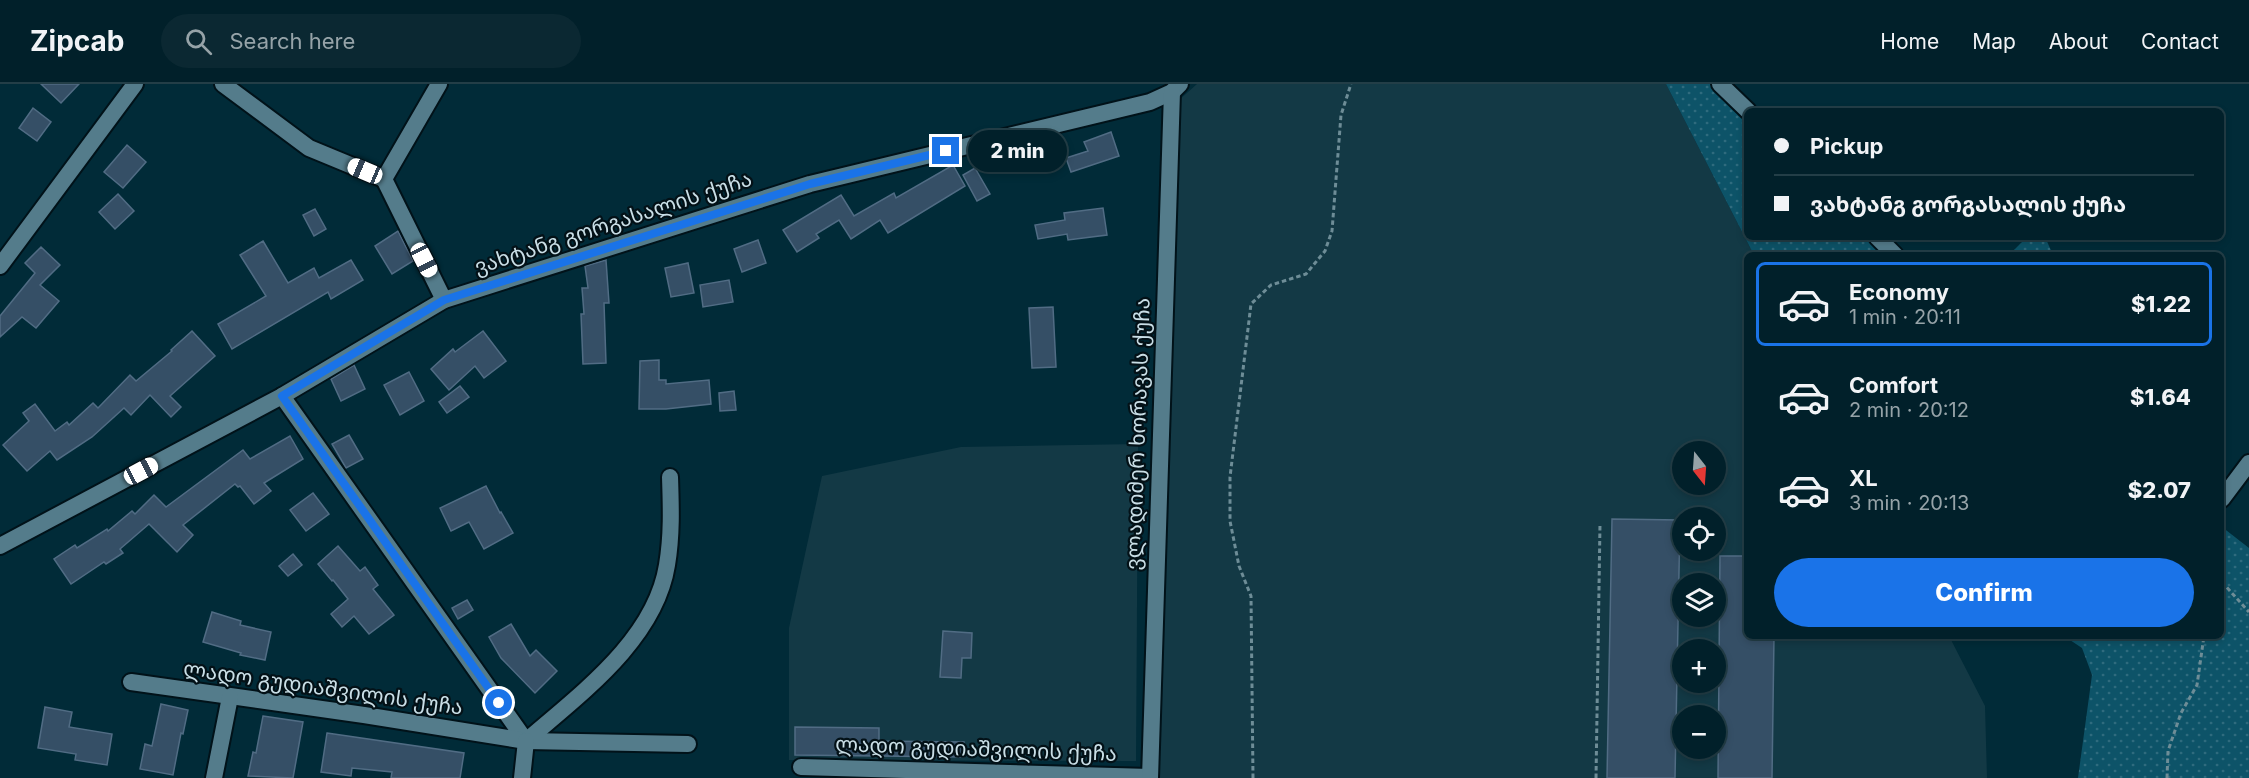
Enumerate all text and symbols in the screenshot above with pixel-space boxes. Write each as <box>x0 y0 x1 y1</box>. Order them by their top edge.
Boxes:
search box <box>161 14 581 68</box>
text: Zipcab <box>30 24 125 58</box>
icon: search <box>182 25 215 58</box>
text: Search here <box>230 28 355 54</box>
text: Home <box>1880 29 1939 54</box>
text: Map <box>1972 29 2016 54</box>
text: About <box>2049 29 2108 54</box>
text: Contact <box>2141 29 2219 54</box>
callout: 2 min <box>967 130 1066 172</box>
text: Pickup <box>1810 133 1884 159</box>
route end <box>932 137 959 164</box>
text: 2 min <box>990 139 1045 163</box>
car <box>345 156 385 186</box>
street label: ვახტანგ გორგასალის ქუჩა <box>471 166 755 280</box>
text: ვახტანგ გორგასალის ქუჩა <box>1810 191 2126 217</box>
car <box>408 240 440 280</box>
icon: car <box>1777 277 1831 331</box>
text: Economy <box>1849 279 1949 305</box>
text: $1.22 <box>2131 291 2191 317</box>
street label: ვლადიმერ ხორავას ქუჩა <box>1120 297 1156 571</box>
text: 1 min · 20:11 <box>1849 305 1961 329</box>
icon: car <box>1777 370 1831 424</box>
text: Comfort <box>1849 372 1938 398</box>
text: $1.64 <box>2130 384 2191 410</box>
text: 2 min · 20:12 <box>1849 398 1969 422</box>
north arrow <box>1672 441 1726 495</box>
map controls <box>1672 441 1726 759</box>
car <box>121 455 161 487</box>
icon: car <box>1777 463 1831 517</box>
text: XL <box>1849 465 1878 491</box>
text: $2.07 <box>2128 477 2191 503</box>
text: 3 min · 20:13 <box>1849 491 1969 515</box>
button: locate <box>1672 507 1726 561</box>
button: Confirm <box>1774 558 2194 627</box>
button: layers <box>1672 573 1726 627</box>
button: + <box>1672 639 1726 693</box>
street label: ლადო გუდიაშვილის ქუჩა <box>182 656 464 720</box>
route start <box>485 689 512 716</box>
button: − <box>1672 705 1726 759</box>
street label: ლადო გუდიაშვილის ქუჩა <box>835 731 1117 767</box>

